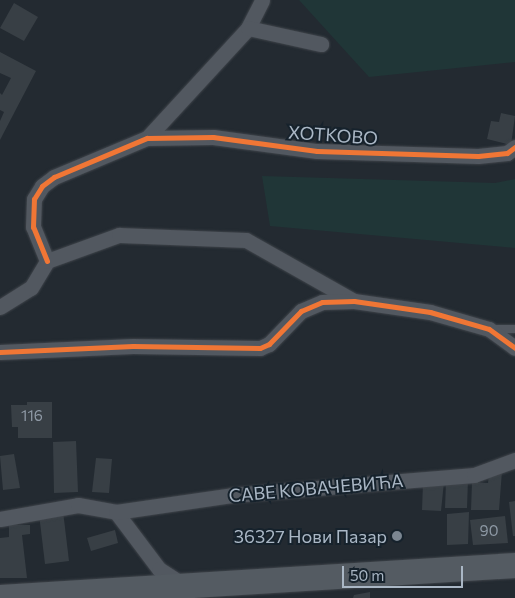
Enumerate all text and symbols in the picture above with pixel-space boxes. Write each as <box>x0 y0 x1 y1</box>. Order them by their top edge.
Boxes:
street label: ХОТКОВО <box>287 121 379 149</box>
house number: 116 <box>21 407 43 425</box>
street label: САВЕ КОВАЧЕВИЋА <box>228 470 404 506</box>
house number: 90 <box>480 522 498 540</box>
place label: 36327 Нови Пазар <box>234 525 387 547</box>
marker: 36327 Нови Пазар <box>391 530 403 542</box>
scale bar <box>345 556 466 588</box>
text: 50 m <box>350 566 384 584</box>

